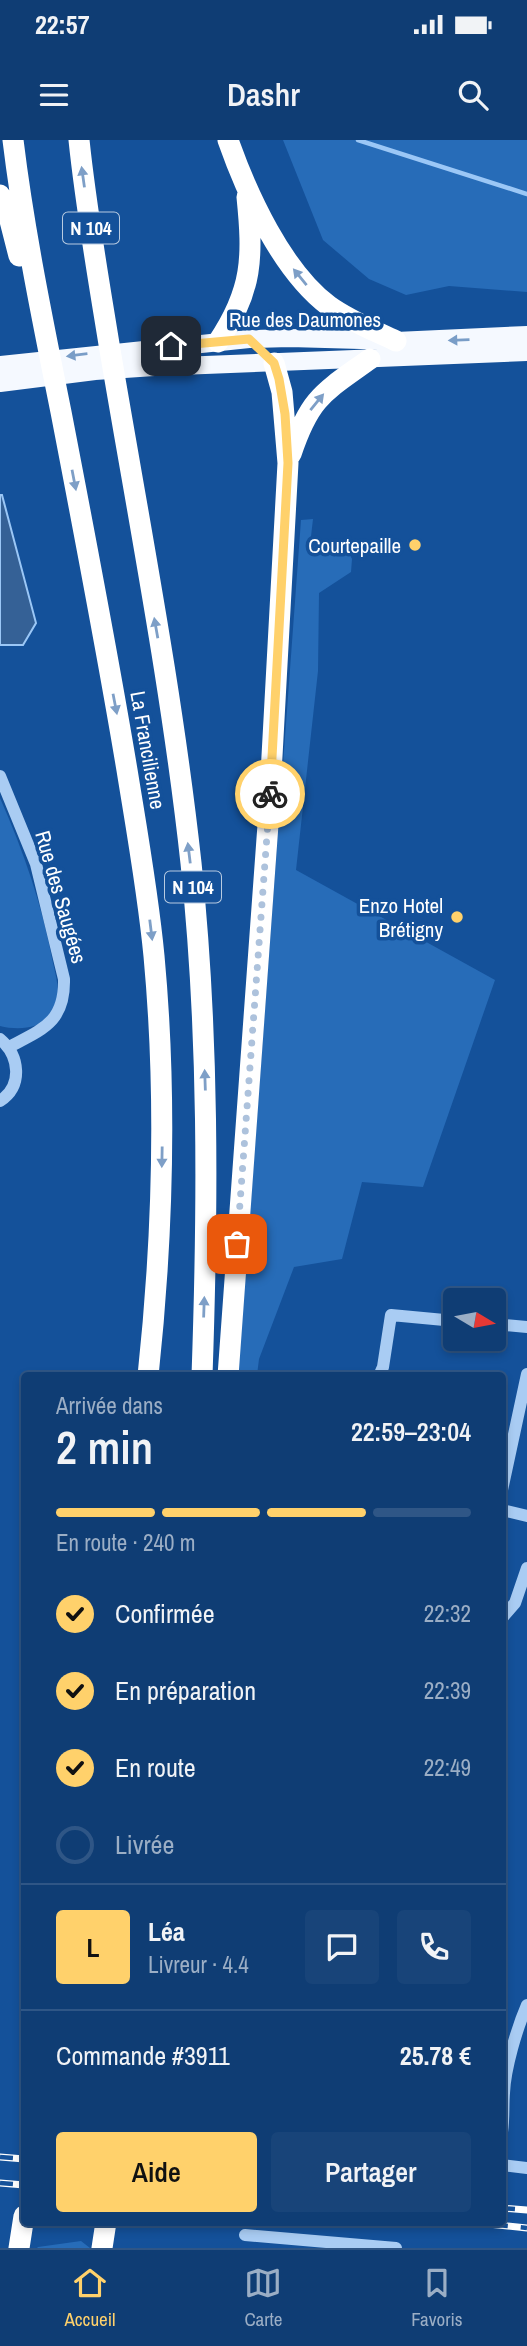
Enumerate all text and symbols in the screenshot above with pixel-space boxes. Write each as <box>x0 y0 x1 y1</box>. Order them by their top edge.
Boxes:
text: 22:57 <box>35 7 90 42</box>
text: Dashr <box>227 73 300 116</box>
icon: menu <box>35 76 73 114</box>
icon: search <box>454 76 492 114</box>
one-way arrow <box>78 165 89 187</box>
road number: N 104 <box>63 212 119 244</box>
one-way arrow <box>293 268 308 285</box>
street label: Rue des Daumones <box>229 305 381 334</box>
pin <box>141 316 201 376</box>
icon: home <box>152 327 190 365</box>
one-way arrow <box>448 334 470 345</box>
one-way arrow <box>66 350 88 361</box>
one-way arrow <box>309 393 324 411</box>
one-way arrow <box>68 469 79 491</box>
place label: Courtepaille <box>308 531 401 560</box>
marker: Courtepaille <box>407 537 423 553</box>
one-way arrow <box>150 617 161 639</box>
street label: La Francilienne <box>123 689 173 811</box>
one-way arrow <box>110 693 121 715</box>
courier <box>235 759 305 829</box>
icon: bike <box>251 775 289 813</box>
street label: Rue des Saugées <box>28 827 94 967</box>
one-way arrow <box>184 842 195 864</box>
road number: N 104 <box>165 872 221 902</box>
place label: Enzo Hotel Brétigny <box>359 891 443 944</box>
marker: Enzo Hotel Brétigny <box>449 909 465 925</box>
one-way arrow <box>145 919 156 941</box>
one-way arrow <box>200 1069 211 1091</box>
one-way arrow <box>156 1146 168 1168</box>
pin <box>207 1214 267 1274</box>
icon: bag <box>218 1225 256 1263</box>
north arrow <box>443 1288 506 1351</box>
map controls <box>443 1288 506 1351</box>
one-way arrow <box>198 1296 209 1318</box>
text: Arrivée dans <box>56 1390 163 1421</box>
text: 22:59–23:04 <box>351 1414 471 1449</box>
text: 2 min <box>56 1416 153 1478</box>
text: En route · 240 m <box>56 1527 195 1558</box>
icon: check <box>56 1595 94 1633</box>
text: Confirmée <box>115 1596 215 1631</box>
text: 22:32 <box>424 1598 471 1629</box>
icon: check <box>56 1672 94 1710</box>
text: En préparation <box>115 1673 256 1708</box>
text: 22:39 <box>424 1675 471 1706</box>
icon: check <box>56 1749 94 1787</box>
text: En route <box>115 1750 196 1785</box>
text: 22:49 <box>424 1752 471 1783</box>
text: Livrée <box>115 1827 174 1862</box>
button: chat <box>305 1910 379 1984</box>
button: phone <box>397 1910 471 1984</box>
text: Léa <box>148 1914 185 1949</box>
text: L <box>86 1930 100 1965</box>
text: Livreur · 4.4 <box>148 1949 249 1980</box>
text: Commande #3911 <box>56 2038 230 2073</box>
text: 25.78 € <box>400 2038 471 2073</box>
button: Aide <box>56 2132 257 2212</box>
button: Partager <box>271 2132 471 2212</box>
tab: Accueil <box>64 2264 116 2332</box>
tab: Carte <box>244 2264 282 2332</box>
tab: Favoris <box>411 2264 463 2332</box>

